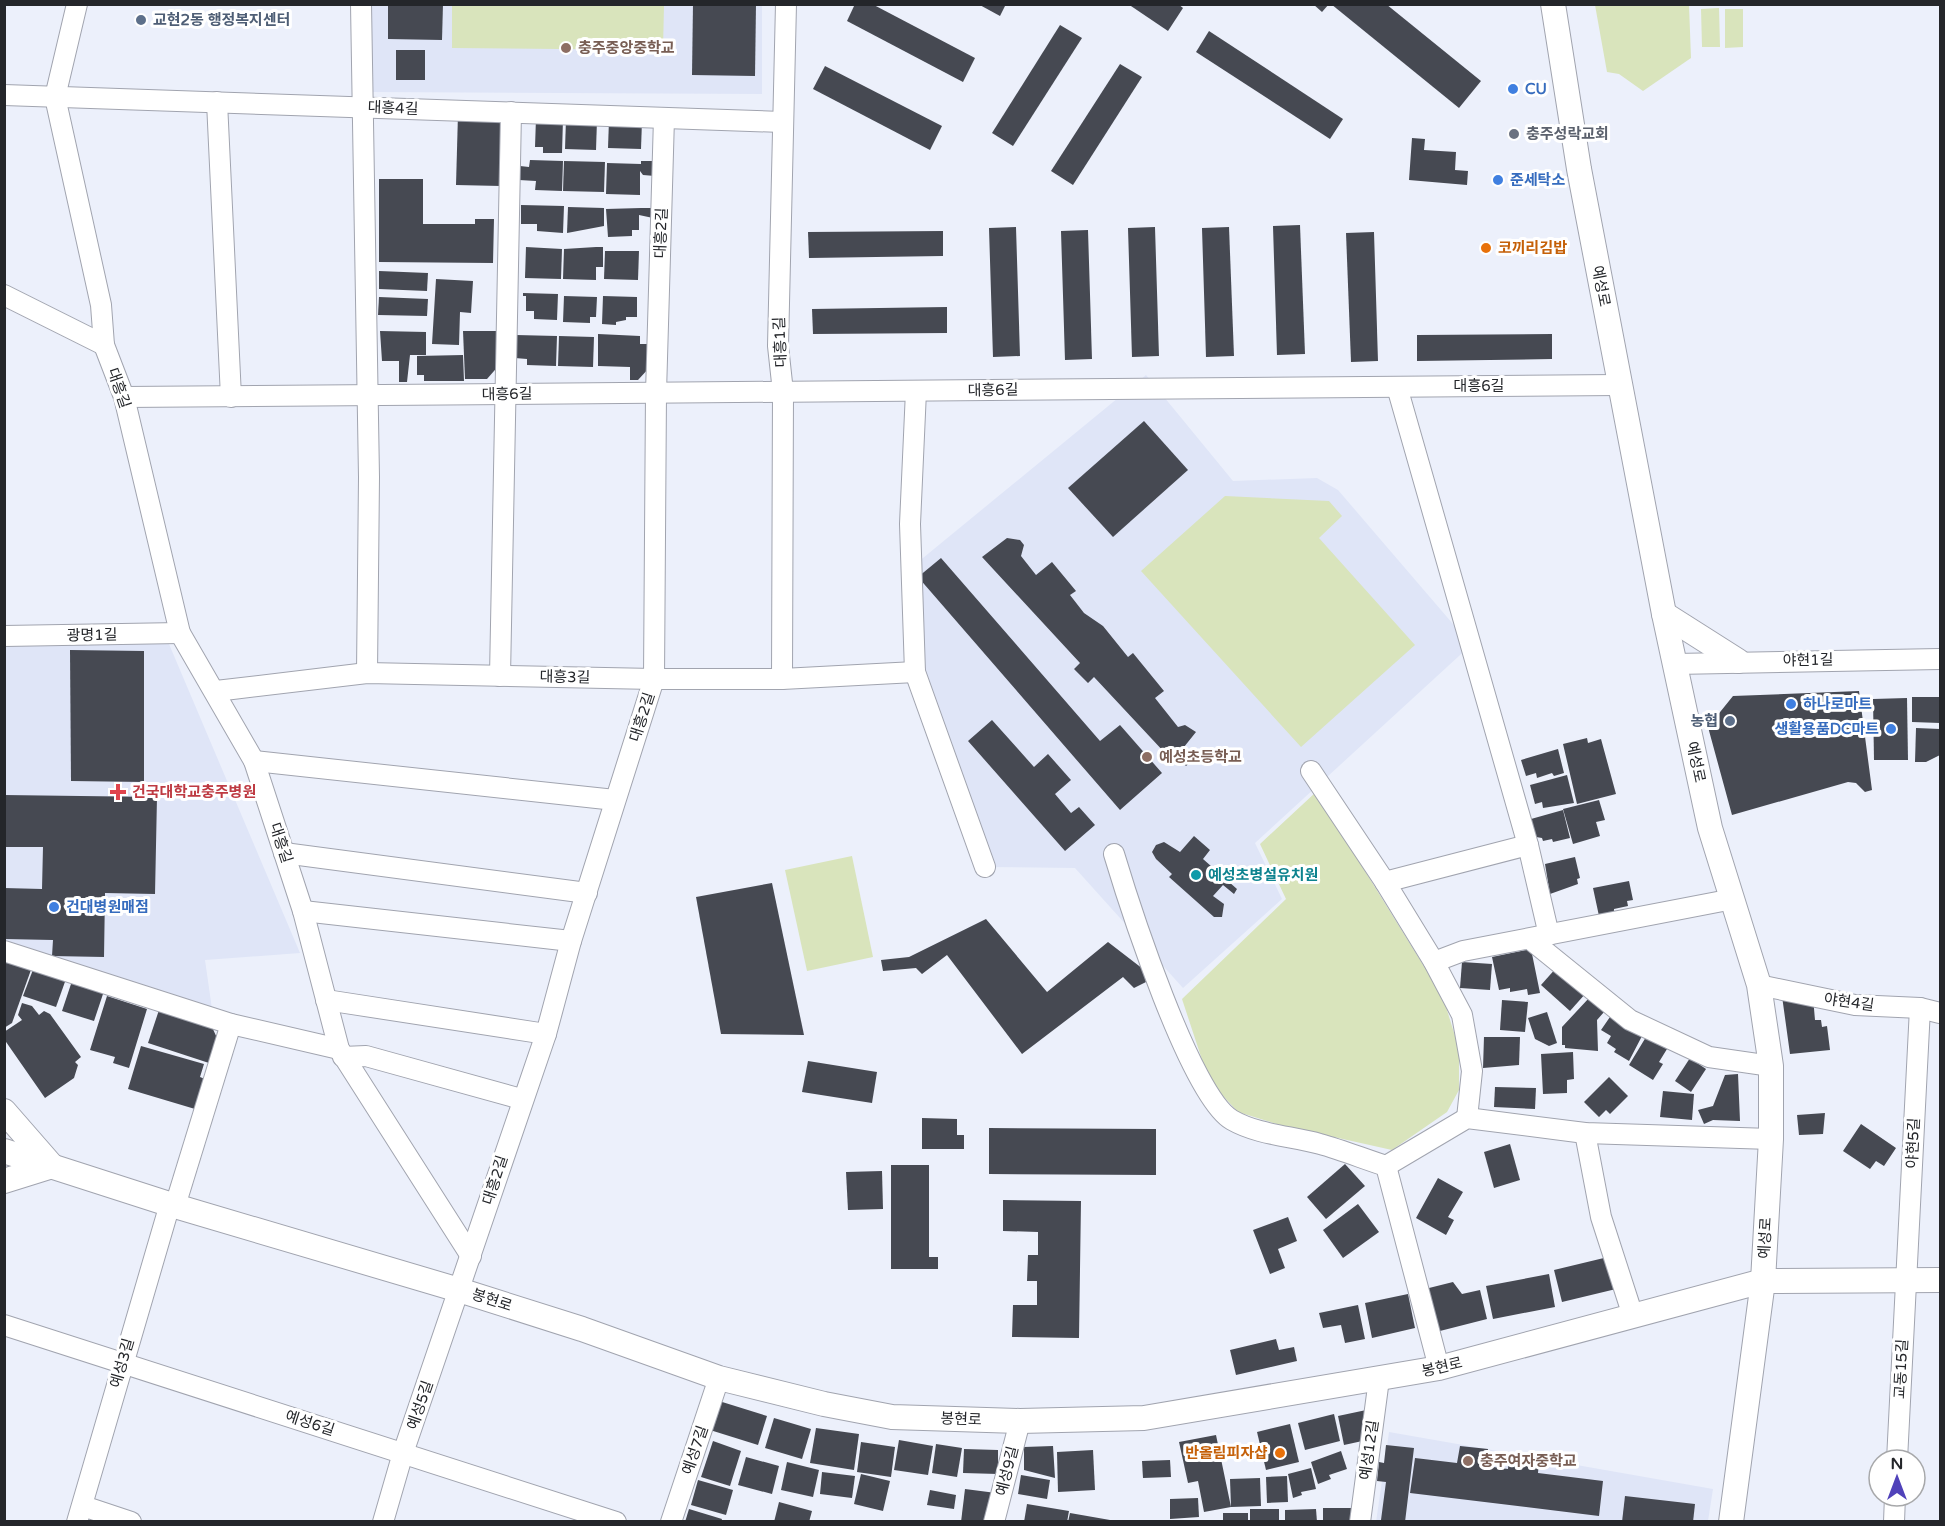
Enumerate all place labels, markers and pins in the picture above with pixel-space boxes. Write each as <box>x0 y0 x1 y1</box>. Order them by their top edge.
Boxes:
place label: 교현2동 행정복지센터 <box>153 11 291 29</box>
marker: 교현2동 행정복지센터 <box>134 13 148 27</box>
place label: 충주중앙중학교 <box>578 39 675 57</box>
marker: 충주중앙중학교 <box>559 41 573 55</box>
place label: CU <box>1525 80 1547 98</box>
marker: CU <box>1506 82 1520 96</box>
place label: 충주성락교회 <box>1526 125 1609 143</box>
marker: 충주성락교회 <box>1507 127 1521 141</box>
place label: 준세탁소 <box>1510 171 1565 189</box>
marker: 준세탁소 <box>1491 173 1505 187</box>
place label: 코끼리김밥 <box>1498 239 1567 257</box>
marker: 코끼리김밥 <box>1479 241 1493 255</box>
place label: 하나로마트 <box>1803 695 1872 713</box>
marker: 하나로마트 <box>1784 697 1798 711</box>
place label: 농협 <box>1690 712 1718 730</box>
marker: 농협 <box>1723 714 1737 728</box>
place label: 생활용품DC마트 <box>1775 720 1879 738</box>
marker: 생활용품DC마트 <box>1884 722 1898 736</box>
place label: 예성초등학교 <box>1159 748 1242 766</box>
marker: 예성초등학교 <box>1140 750 1154 764</box>
marker: 건국대학교충주병원 <box>109 783 127 801</box>
place label: 건국대학교충주병원 <box>132 783 256 801</box>
place label: 예성초병설유치원 <box>1208 866 1318 884</box>
marker: 예성초병설유치원 <box>1189 868 1203 882</box>
place label: 건대병원매점 <box>66 898 149 916</box>
marker: 건대병원매점 <box>47 900 61 914</box>
place label: 반올림피자샵 <box>1185 1444 1268 1462</box>
marker: 반올림피자샵 <box>1273 1446 1287 1460</box>
place label: 충주여자중학교 <box>1480 1452 1577 1470</box>
marker: 충주여자중학교 <box>1461 1454 1475 1468</box>

